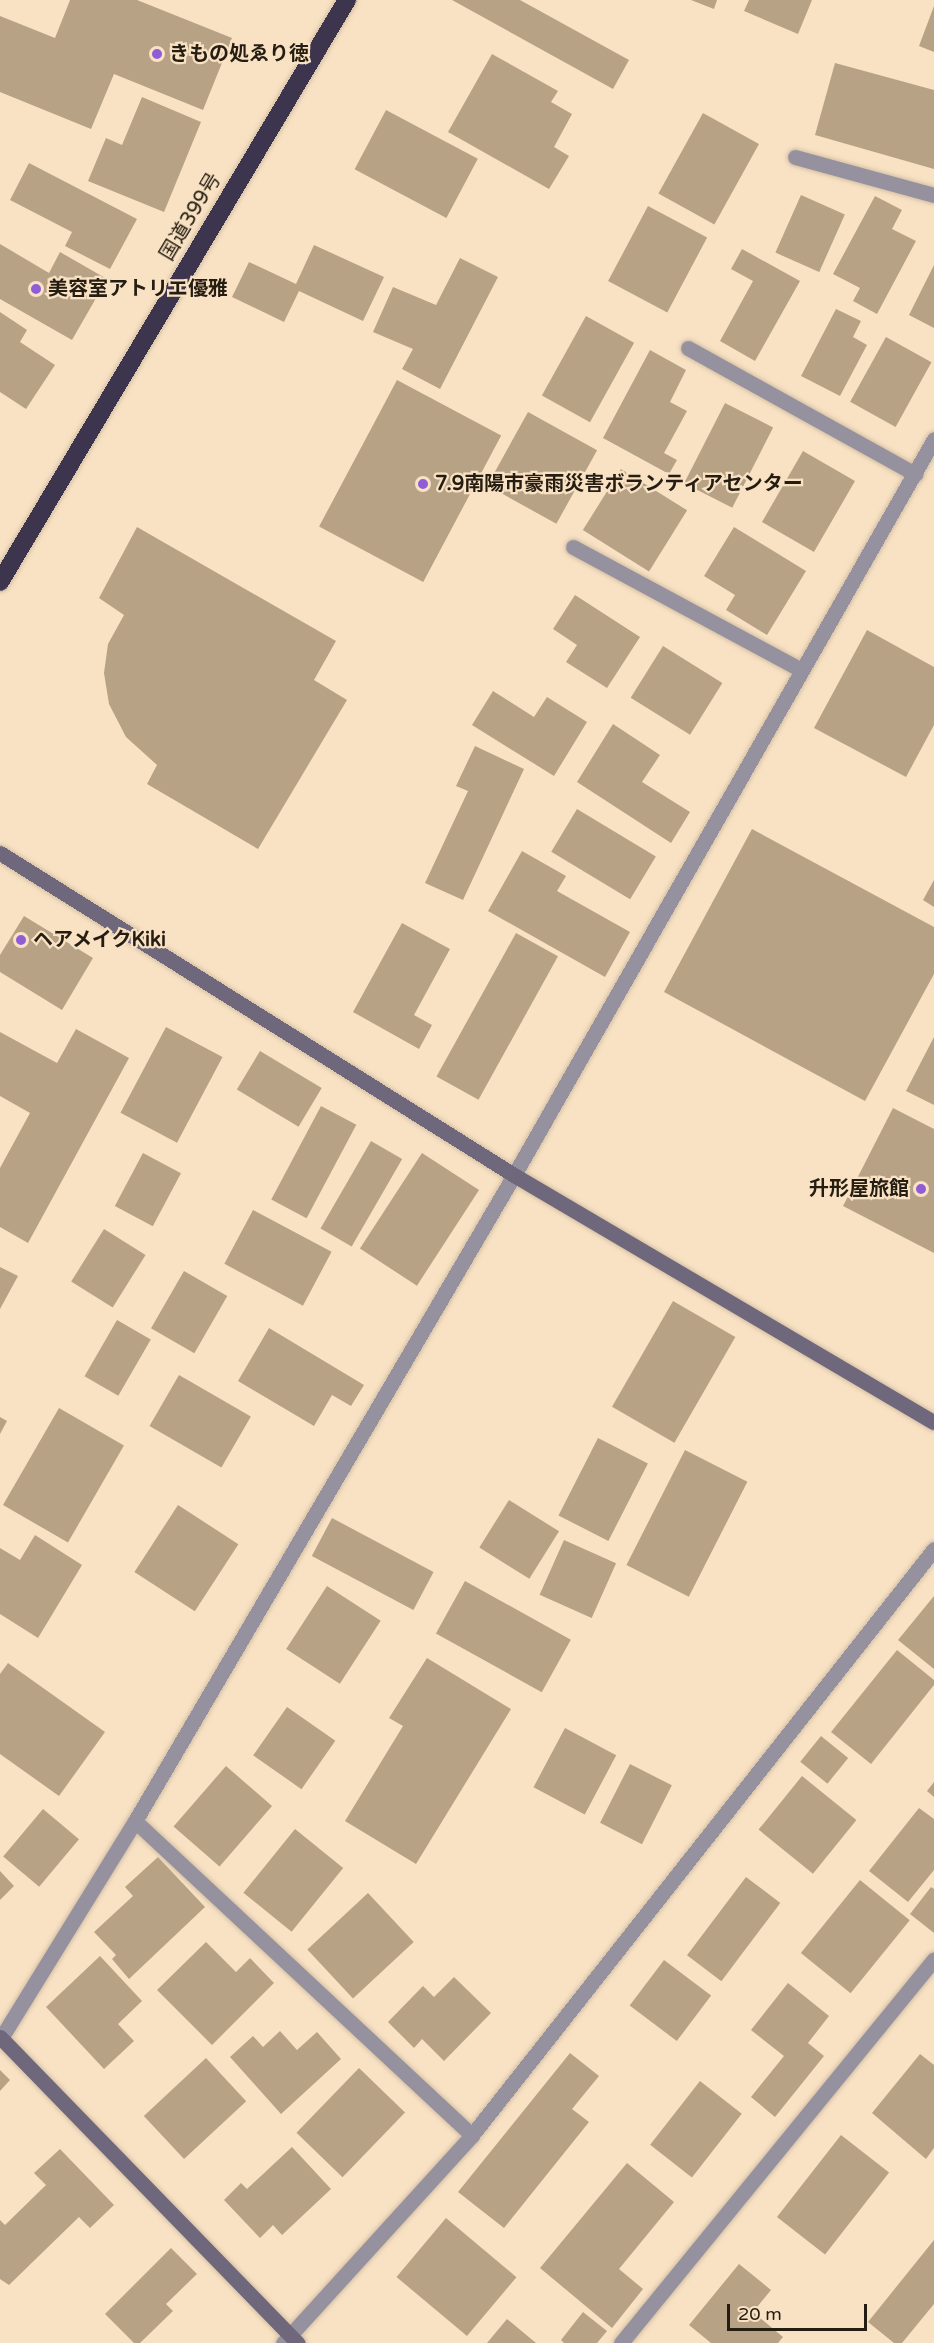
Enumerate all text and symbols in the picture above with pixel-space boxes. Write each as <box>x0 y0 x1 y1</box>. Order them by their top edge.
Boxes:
place label: きもの処ゑり徳 <box>169 42 309 66</box>
marker: きもの処ゑり徳 <box>150 47 164 61</box>
street label: 国道399号 <box>156 169 226 265</box>
place label: 美容室アトリエ優雅 <box>48 277 228 301</box>
marker: 美容室アトリエ優雅 <box>29 282 43 296</box>
place label: 7.9南陽市豪雨災害ボランティアセンター <box>435 472 804 496</box>
marker: 7.9南陽市豪雨災害ボランティアセンター <box>416 477 430 491</box>
place label: ヘアメイクKiki <box>33 928 167 952</box>
marker: ヘアメイクKiki <box>14 933 28 947</box>
place label: 升形屋旅館 <box>809 1177 909 1201</box>
marker: 升形屋旅館 <box>914 1182 928 1196</box>
scale bar <box>730 2292 870 2330</box>
text: 20 m <box>738 2303 782 2325</box>

